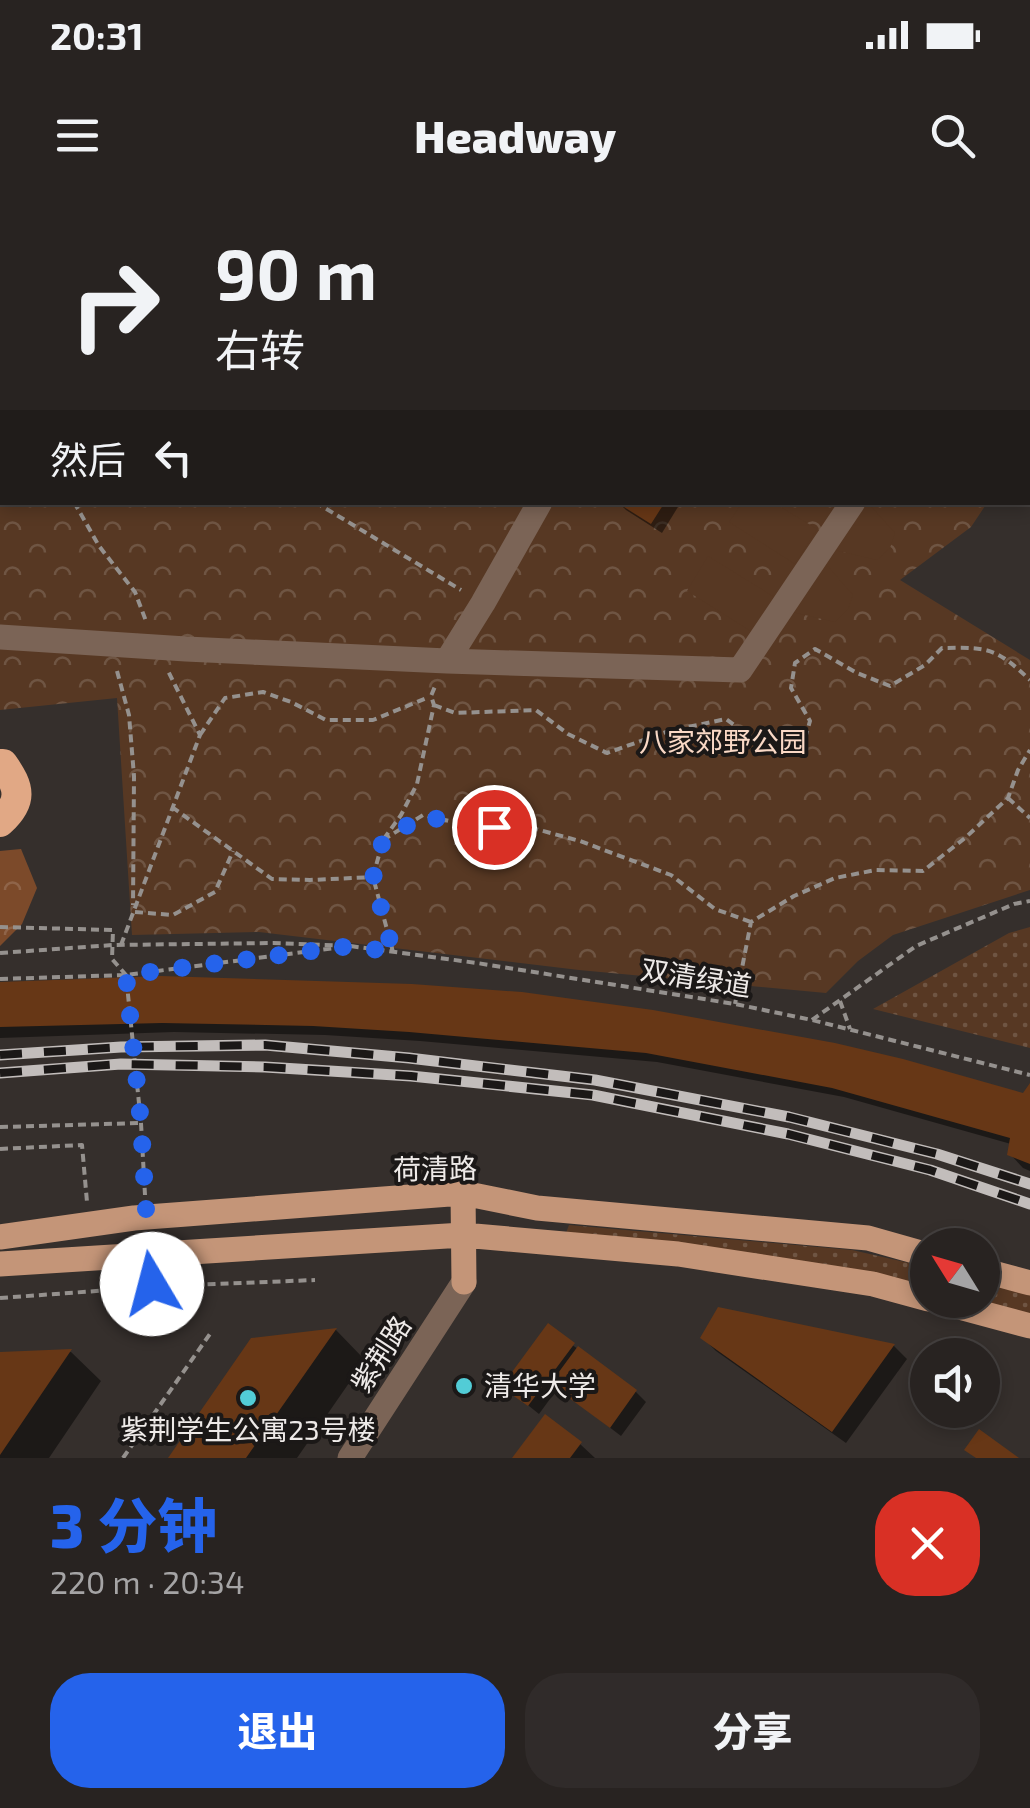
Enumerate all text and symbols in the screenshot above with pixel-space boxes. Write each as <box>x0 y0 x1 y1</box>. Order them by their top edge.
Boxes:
text: 20:31 <box>50 12 144 58</box>
icon: menu <box>50 108 105 163</box>
text: Headway <box>414 108 616 162</box>
icon: search <box>925 108 980 163</box>
text: 90 m <box>215 230 377 314</box>
icon: right <box>50 240 180 370</box>
text: 右转 <box>215 322 305 376</box>
icon: left <box>146 430 201 485</box>
text: 然后 <box>50 436 126 482</box>
park label: 八家郊野公园 <box>639 724 807 758</box>
pin <box>452 785 537 870</box>
icon: arrive <box>467 800 522 855</box>
street label: 双清绿道 <box>638 951 754 1003</box>
street label: 荷清路 <box>393 1150 477 1186</box>
north arrow <box>910 1228 1000 1318</box>
map controls <box>910 1228 1000 1428</box>
position arrow <box>100 1232 204 1336</box>
street label: 紫荆路 <box>343 1309 417 1398</box>
button: sound <box>910 1338 1000 1428</box>
place label: 清华大学 <box>484 1368 596 1402</box>
marker: 清华大学 <box>453 1375 475 1397</box>
marker: 紫荆学生公寓23号楼 <box>237 1387 259 1409</box>
place label: 紫荆学生公寓23号楼 <box>120 1412 376 1446</box>
text: 3 分钟 <box>50 1488 217 1560</box>
button: close <box>875 1491 980 1596</box>
text: 220 m · 20:34 <box>50 1562 245 1600</box>
button: 退出 <box>50 1673 505 1788</box>
button: 分享 <box>525 1673 980 1788</box>

